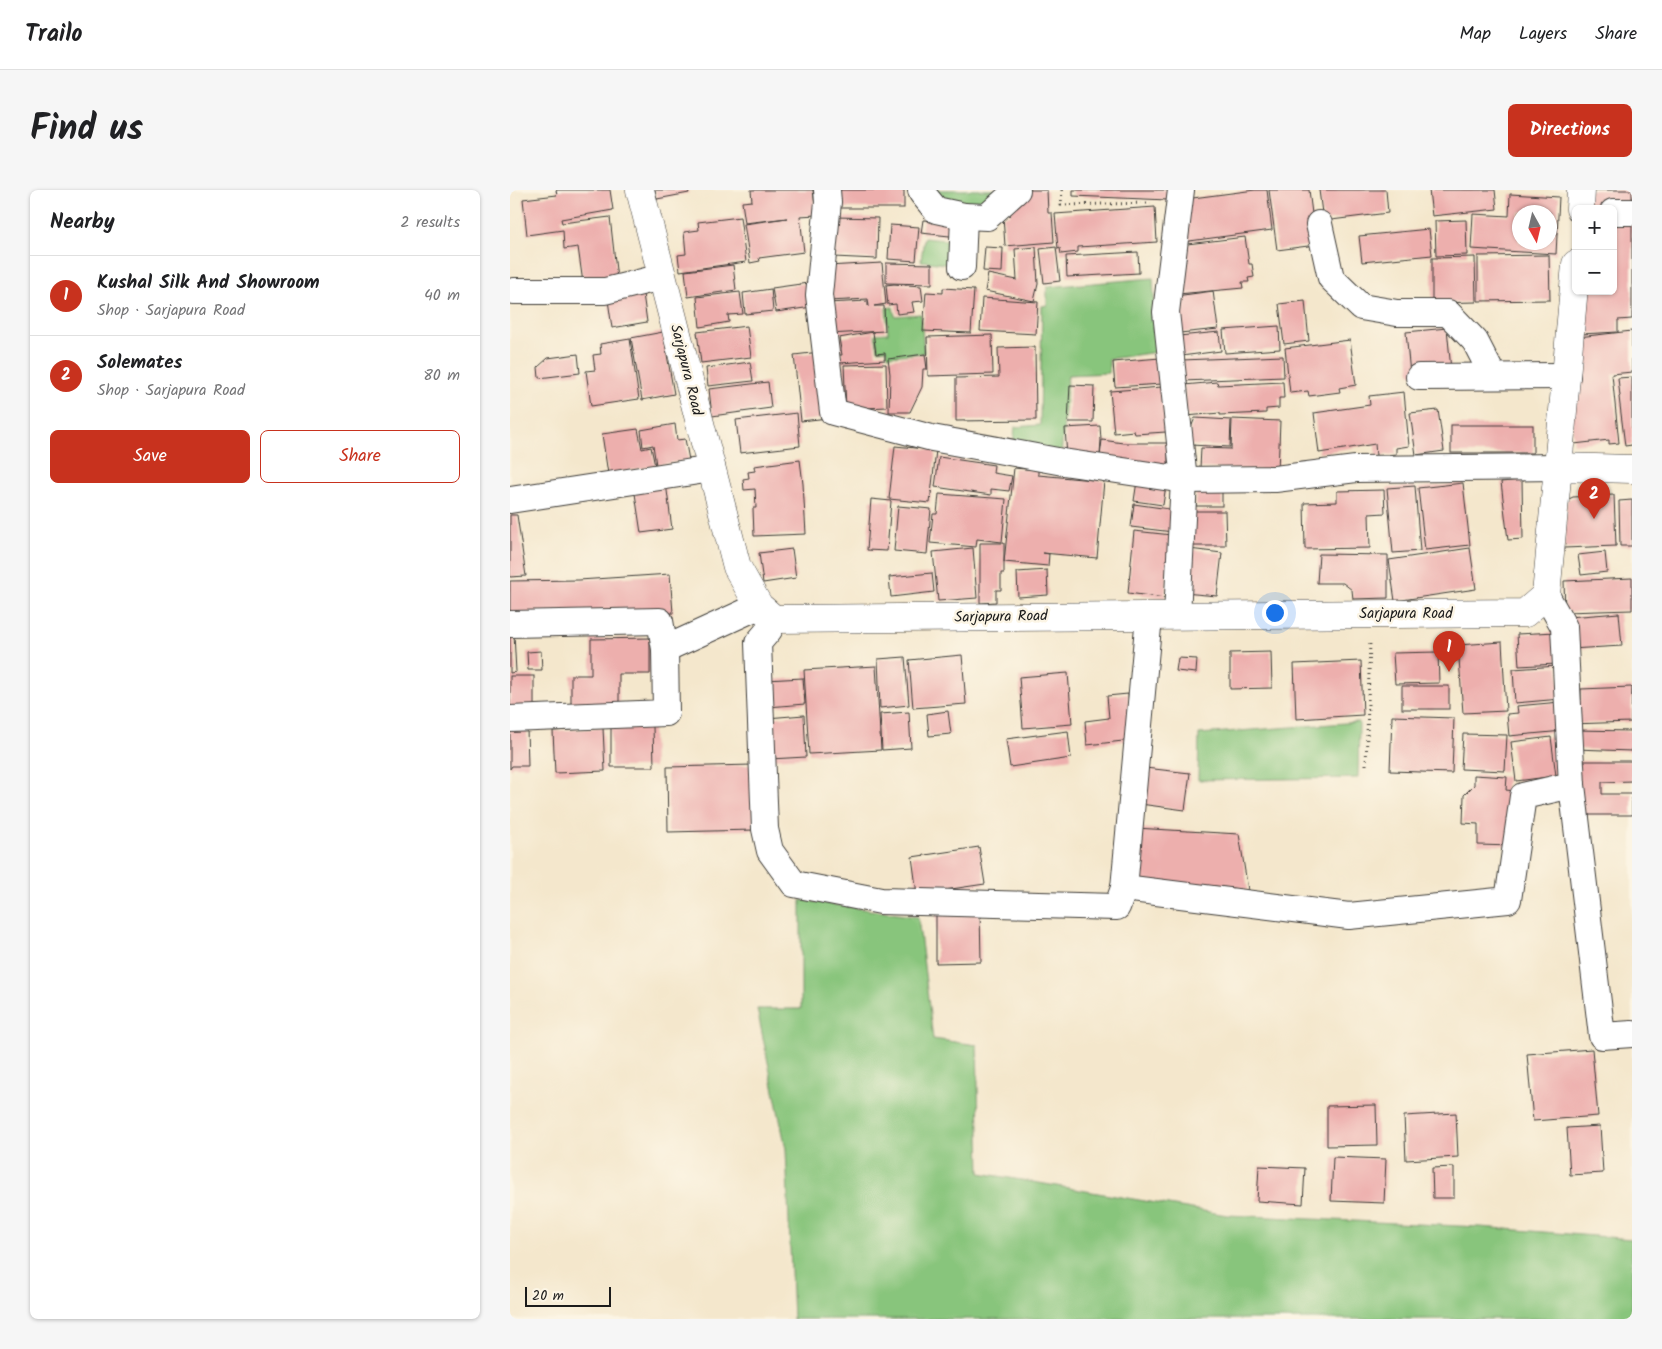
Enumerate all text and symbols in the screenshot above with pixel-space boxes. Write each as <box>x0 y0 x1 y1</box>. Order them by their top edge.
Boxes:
text: Trailo <box>25 15 83 54</box>
text: Map <box>1460 20 1491 49</box>
text: Layers <box>1519 20 1567 49</box>
text: Share <box>1595 20 1637 49</box>
text: Find us <box>30 102 143 158</box>
button: Directions <box>1508 104 1632 157</box>
north arrow <box>1512 205 1557 250</box>
map controls <box>1572 205 1617 295</box>
button: + <box>1572 205 1617 250</box>
text: Nearby <box>50 206 115 239</box>
text: 2 results <box>400 210 460 235</box>
button: − <box>1572 250 1617 295</box>
text: Kushal Silk And Showroom <box>97 268 320 298</box>
text: 1 <box>64 283 68 308</box>
text: 40 m <box>424 283 460 308</box>
text: Shop · Sarjapura Road <box>97 298 245 323</box>
street label: Sarjapura Road <box>663 322 709 419</box>
text: Solemates <box>97 348 182 378</box>
text: 2 <box>61 363 71 388</box>
text: 80 m <box>423 363 460 388</box>
text: Shop · Sarjapura Road <box>97 378 245 403</box>
button: Save <box>50 430 250 483</box>
button: Share <box>260 430 460 483</box>
pin: 2 <box>1578 478 1610 519</box>
your location <box>1262 600 1288 626</box>
street label: Sarjapura Road <box>1359 602 1453 626</box>
street label: Sarjapura Road <box>954 604 1048 630</box>
pin: 1 <box>1433 631 1465 672</box>
scale bar <box>525 1284 611 1307</box>
text: 20 m <box>532 1285 564 1307</box>

